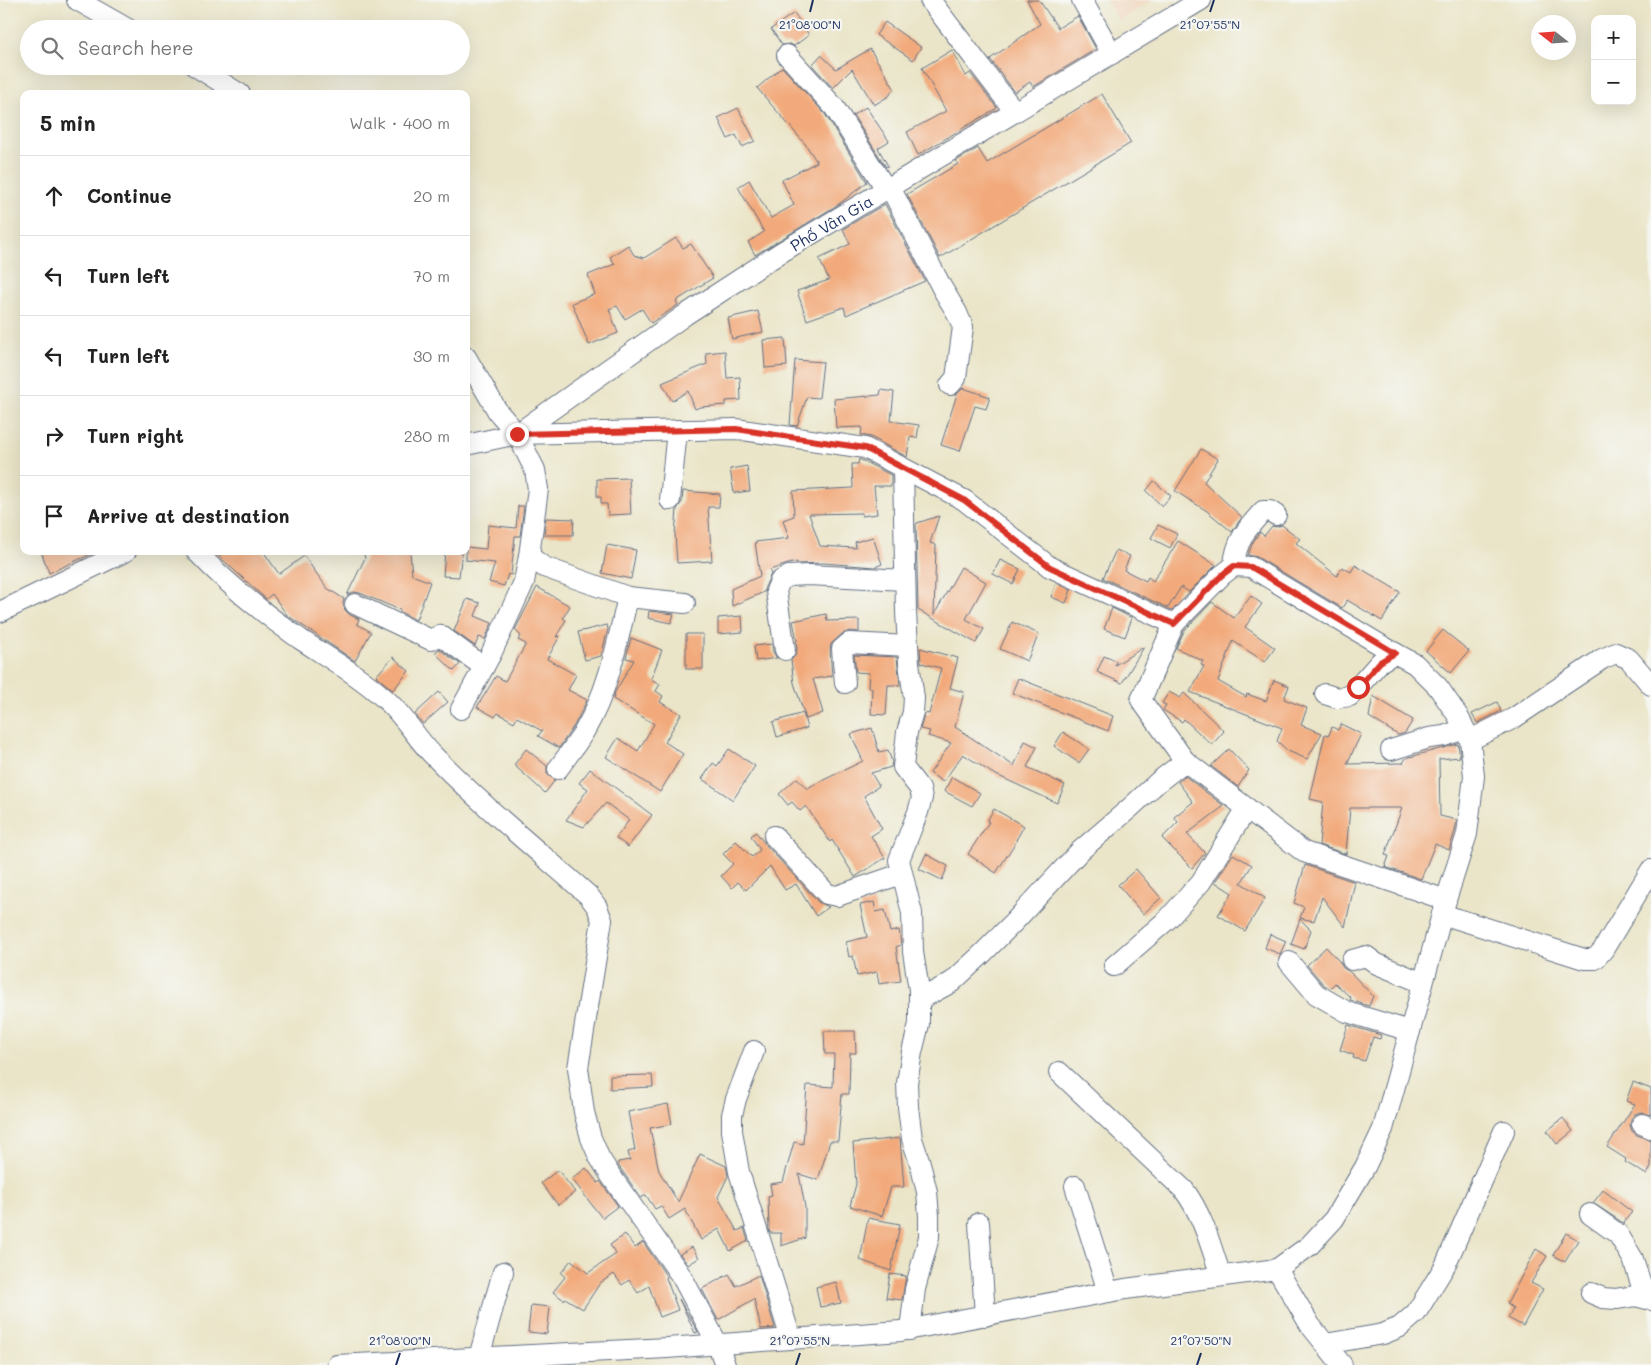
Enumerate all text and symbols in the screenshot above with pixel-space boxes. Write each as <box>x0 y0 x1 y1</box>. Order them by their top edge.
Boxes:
north arrow <box>1531 15 1576 60</box>
map controls <box>1591 15 1636 105</box>
button: + <box>1591 15 1636 60</box>
text: 21°08'00"N <box>779 16 841 32</box>
text: 21°07'55"N <box>1180 16 1240 32</box>
search box <box>20 20 470 75</box>
icon: search <box>38 34 66 62</box>
text: Search here <box>78 35 194 60</box>
button: − <box>1591 60 1636 105</box>
text: 5 min <box>40 109 96 136</box>
text: Walk · 400 m <box>349 112 450 133</box>
icon: ahead <box>40 182 68 210</box>
text: Continue <box>87 183 172 208</box>
text: 20 m <box>413 185 450 206</box>
street label: Phố Vân Gia <box>786 189 876 255</box>
icon: left <box>40 262 68 290</box>
text: Turn left <box>87 263 170 288</box>
text: 70 m <box>413 265 450 286</box>
icon: left <box>40 342 68 370</box>
text: Turn left <box>87 343 170 368</box>
text: 30 m <box>413 345 450 366</box>
icon: right <box>40 422 68 450</box>
text: Turn right <box>87 423 184 448</box>
route end <box>506 423 529 446</box>
text: 280 m <box>404 425 450 446</box>
icon: arrive <box>40 502 68 530</box>
text: Arrive at destination <box>87 503 290 528</box>
route start <box>1347 676 1370 699</box>
text: 21°08'00"N <box>369 1332 431 1348</box>
text: 21°07'55"N <box>770 1332 830 1348</box>
text: 21°07'50"N <box>1171 1332 1231 1348</box>

